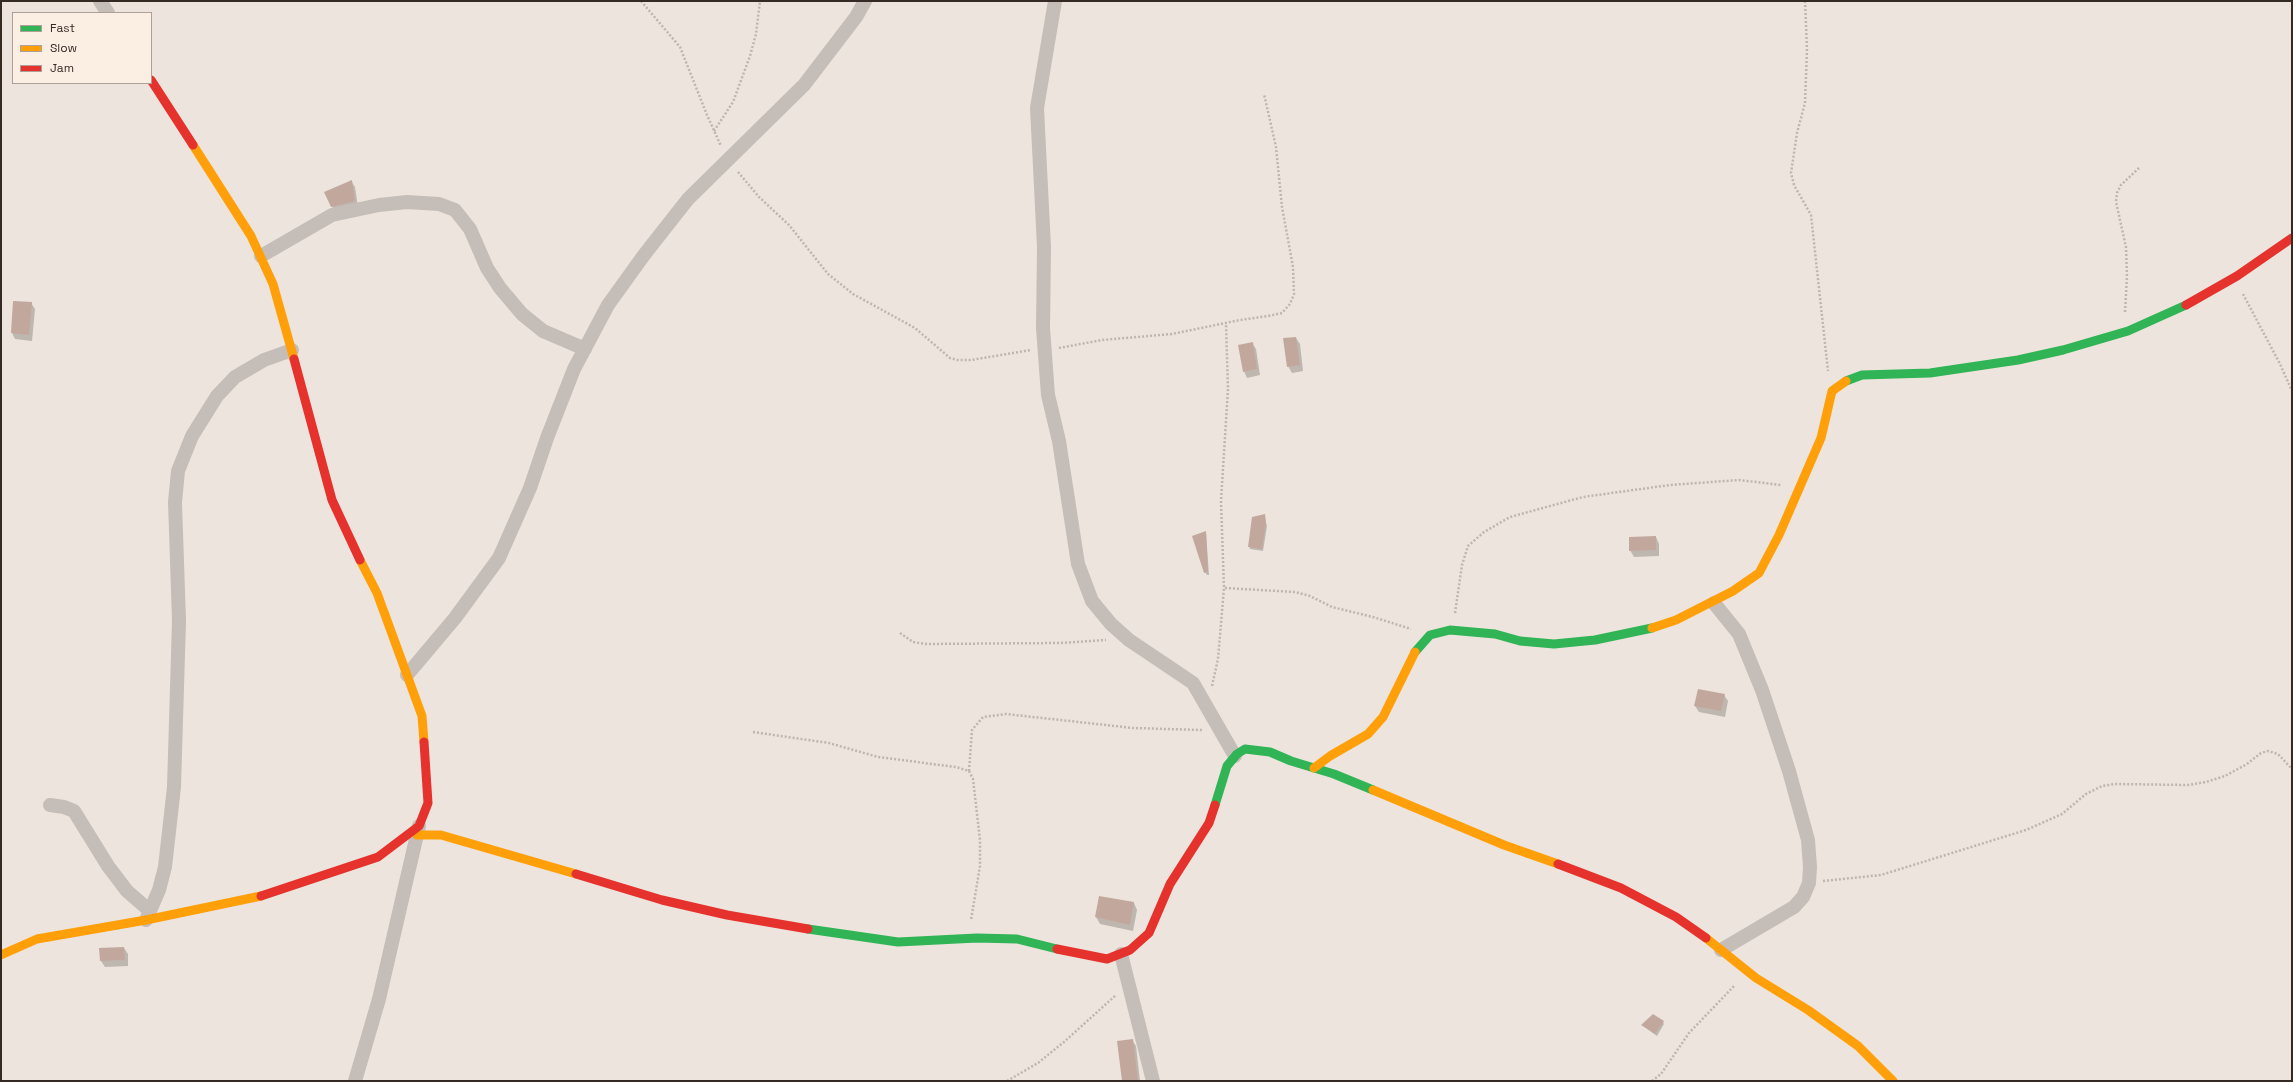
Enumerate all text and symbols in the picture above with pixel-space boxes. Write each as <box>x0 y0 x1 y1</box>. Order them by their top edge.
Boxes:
legend <box>12 12 152 84</box>
text: Fast <box>50 20 75 36</box>
text: Slow <box>50 40 77 56</box>
text: Jam <box>50 60 74 76</box>

